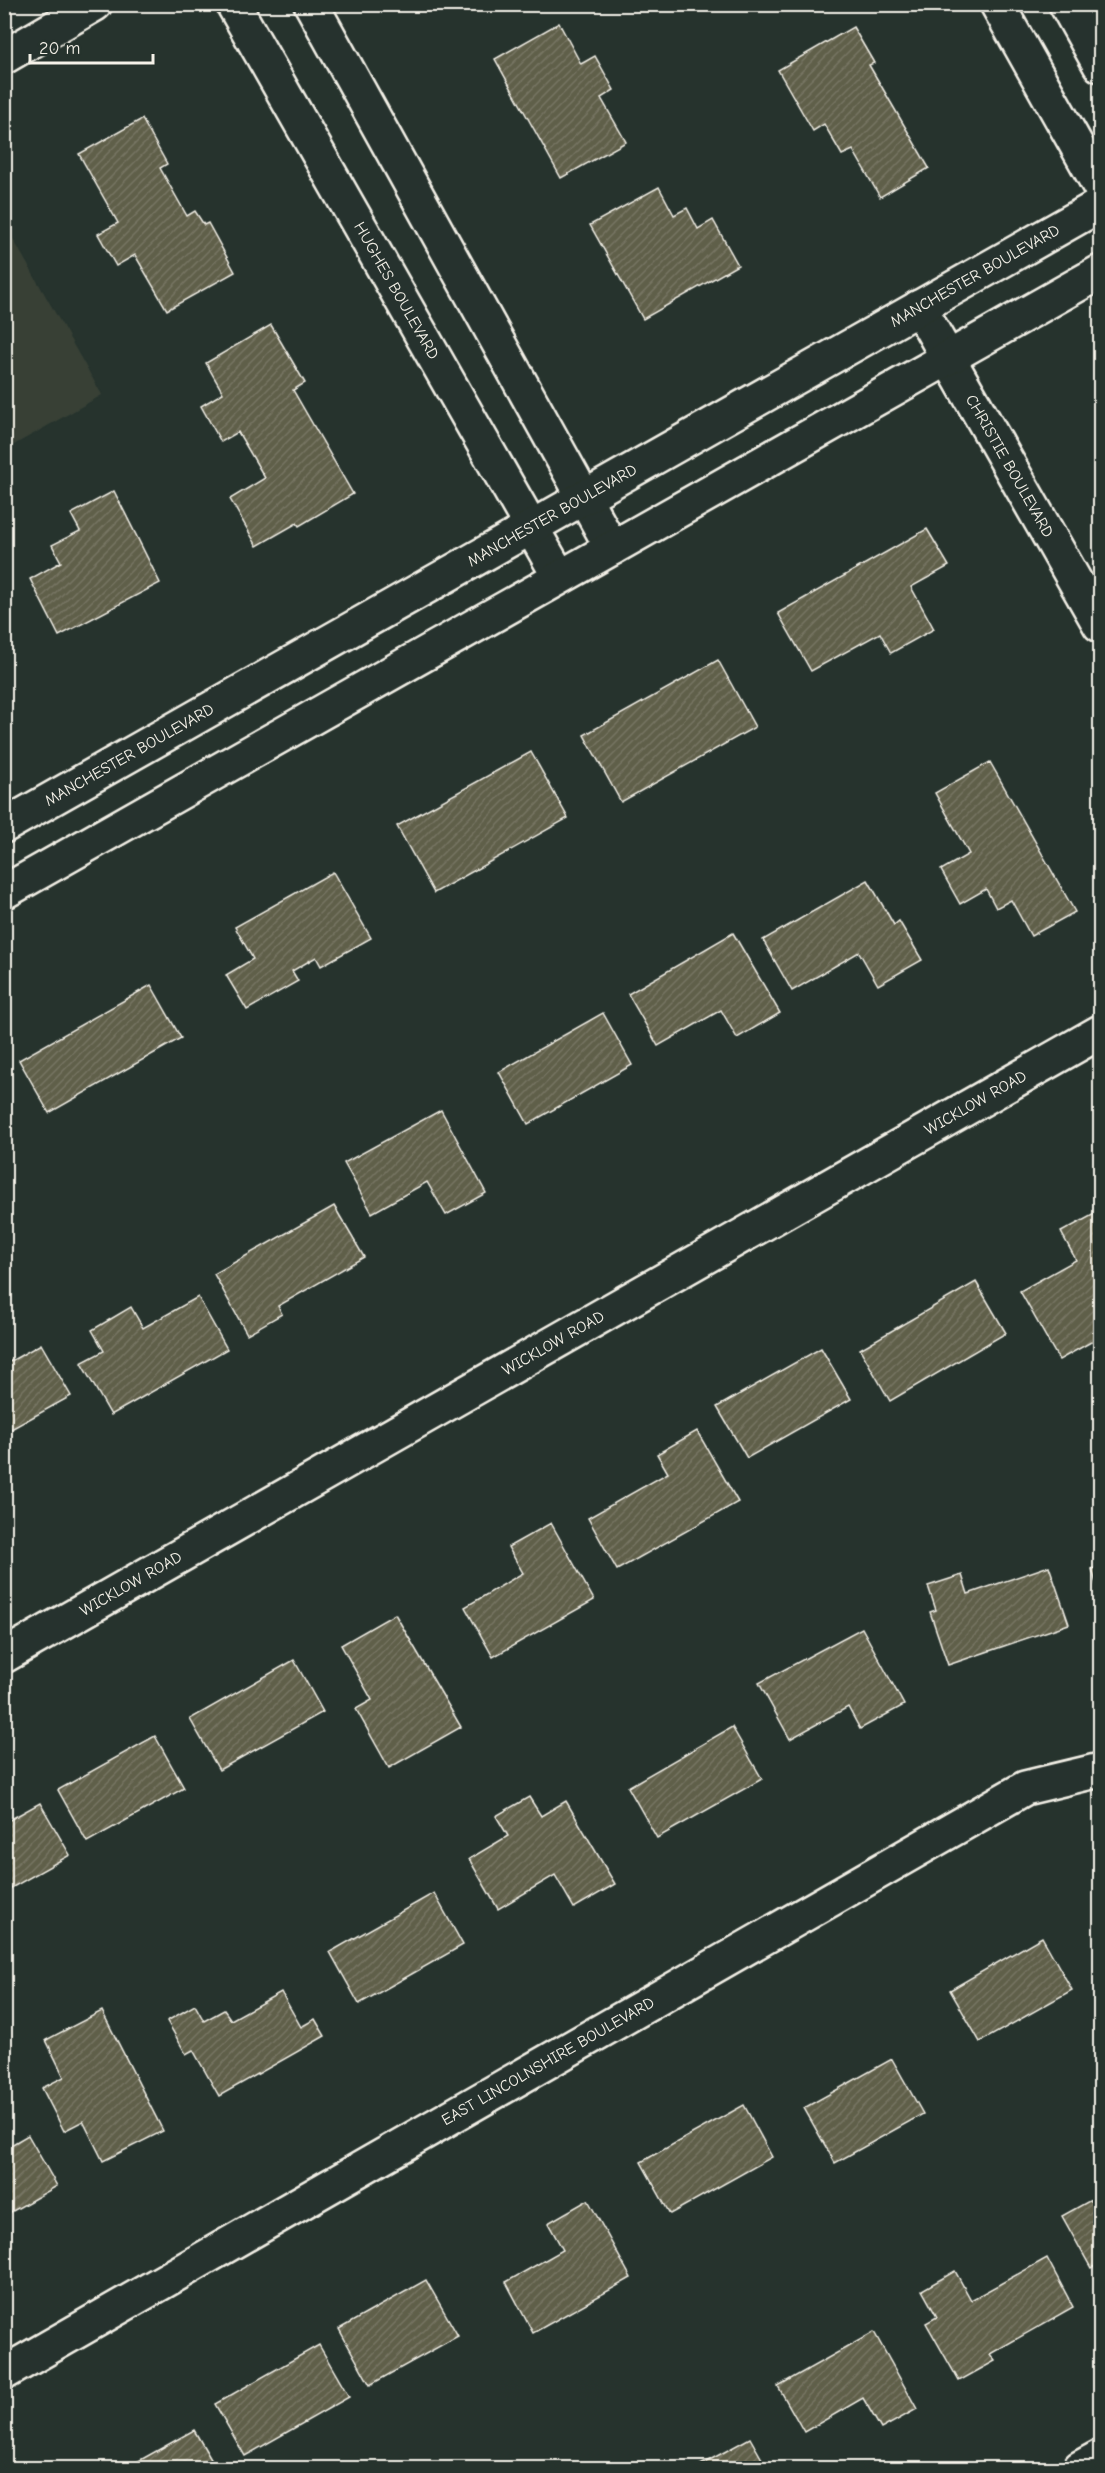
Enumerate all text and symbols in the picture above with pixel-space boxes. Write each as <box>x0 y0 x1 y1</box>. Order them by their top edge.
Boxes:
scale bar <box>30 27 153 65</box>
text: 20 m <box>39 38 80 59</box>
street label: HUGHES BOULEVARD <box>350 219 443 363</box>
street label: MANCHESTER BOULEVARD <box>887 221 1063 331</box>
street label: CHRISTIE BOULEVARD <box>962 392 1057 541</box>
street label: MANCHESTER BOULEVARD <box>464 460 640 570</box>
street label: MANCHESTER BOULEVARD <box>42 700 217 810</box>
street label: WICKLOW ROAD <box>921 1067 1030 1139</box>
street label: WICKLOW ROAD <box>499 1307 607 1379</box>
street label: WICKLOW ROAD <box>77 1548 185 1620</box>
street label: EAST LINCOLNSHIRE BOULEVARD <box>439 1993 657 2129</box>

